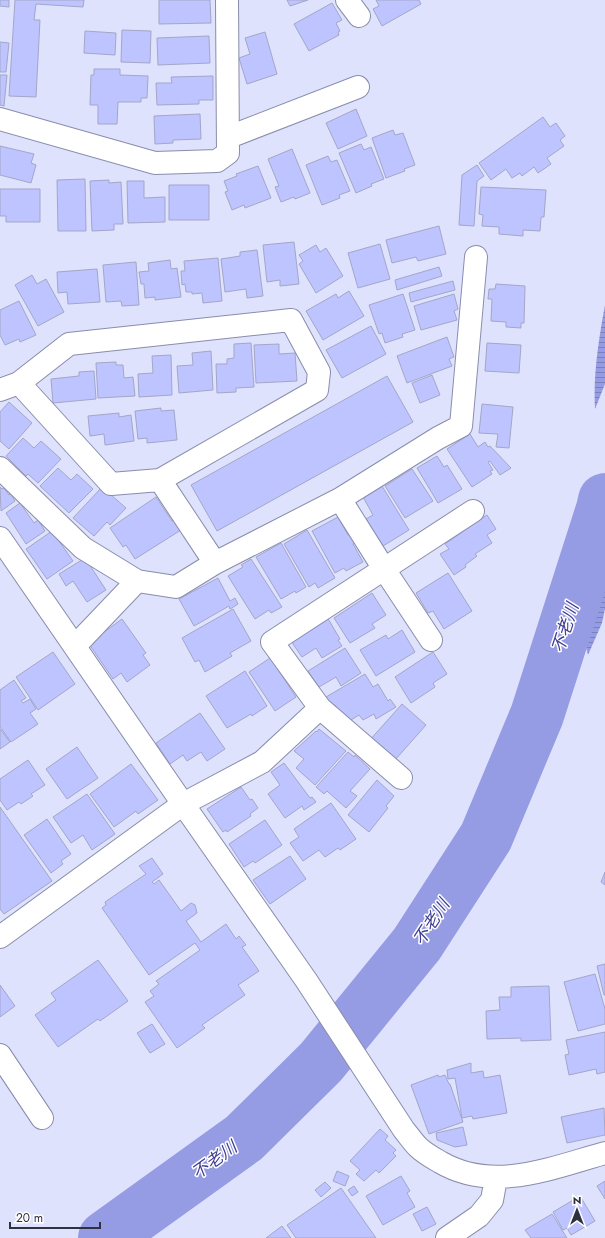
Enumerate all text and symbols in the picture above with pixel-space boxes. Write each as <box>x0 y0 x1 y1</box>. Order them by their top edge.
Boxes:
water label: 不老川 <box>546 598 585 656</box>
water label: 不老川 <box>407 892 456 950</box>
water label: 不老川 <box>186 1134 243 1185</box>
north arrow <box>557 1190 597 1230</box>
text: N <box>573 1192 581 1208</box>
scale bar <box>10 1204 100 1230</box>
text: 20 m <box>16 1209 43 1227</box>

